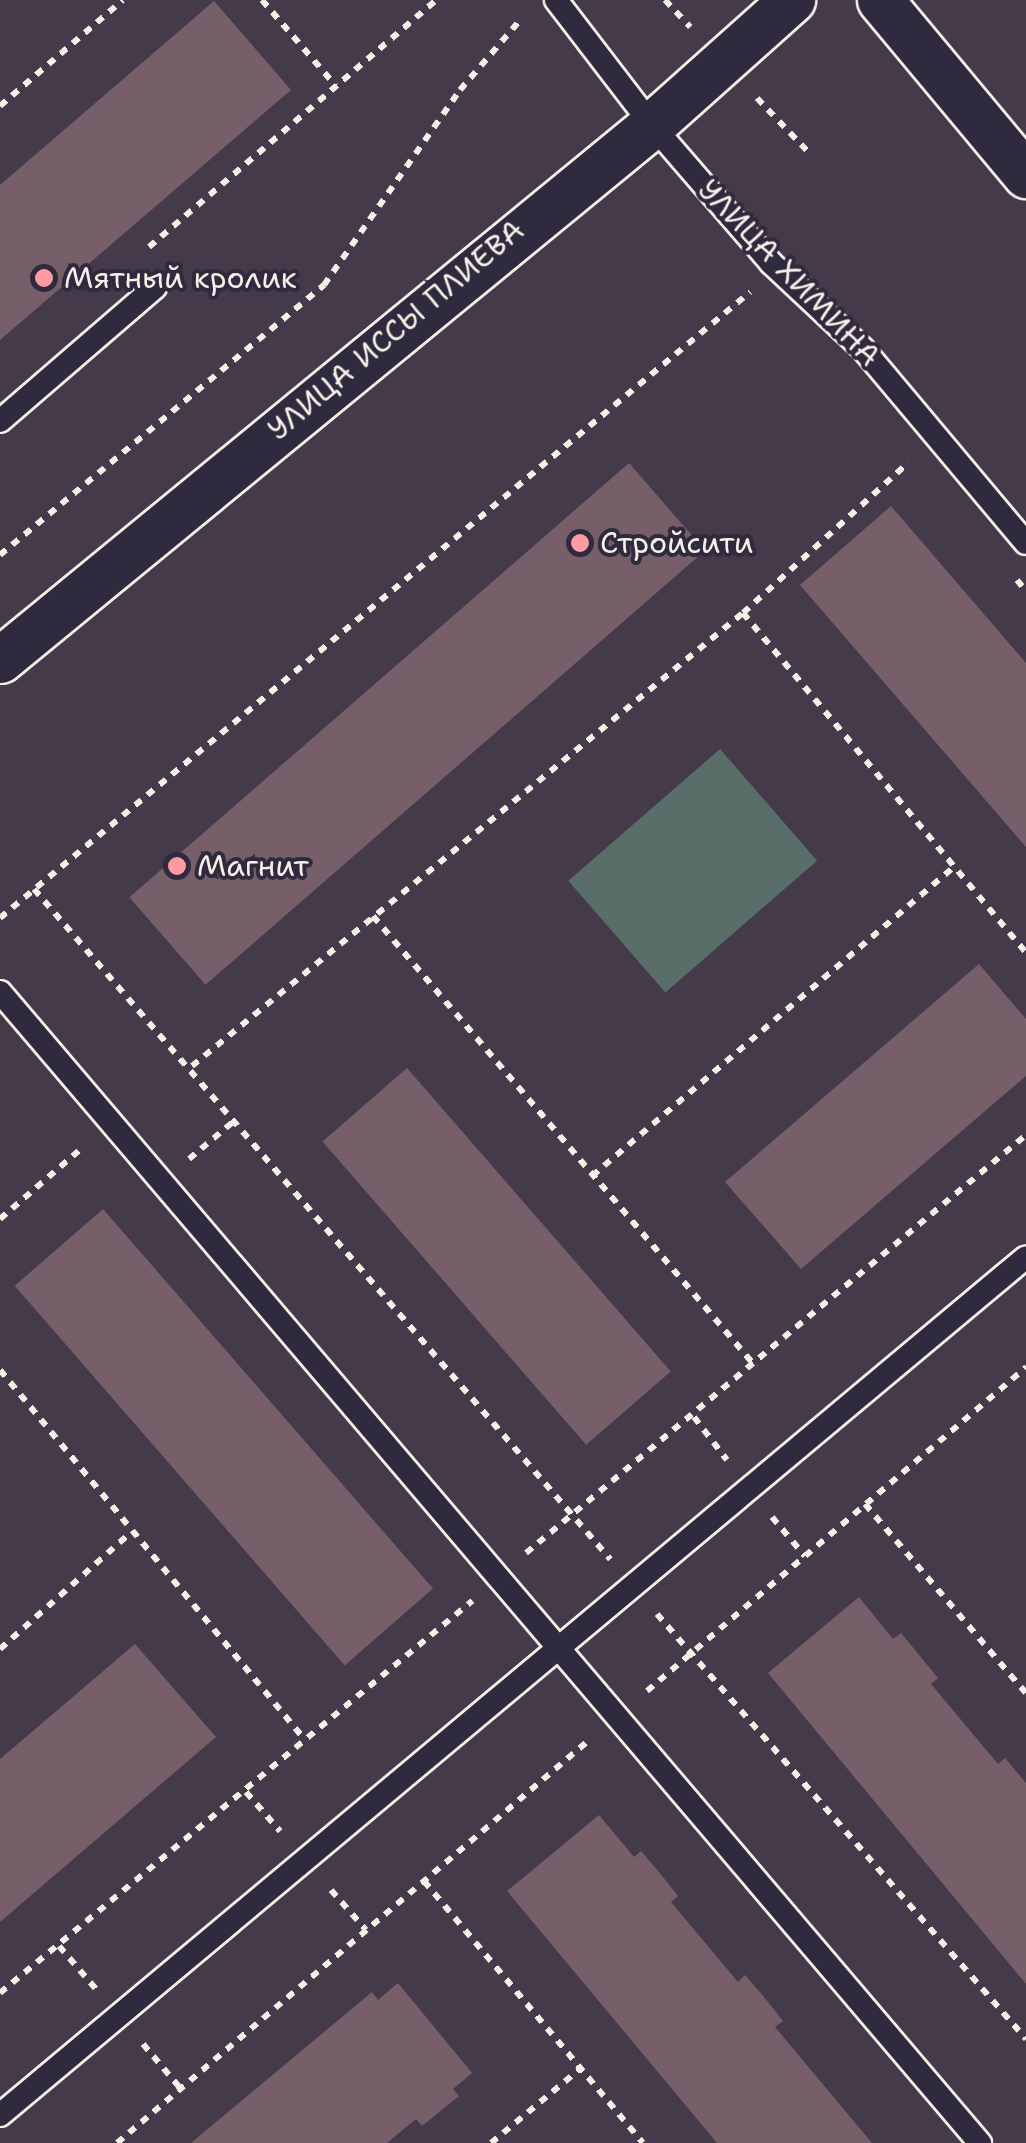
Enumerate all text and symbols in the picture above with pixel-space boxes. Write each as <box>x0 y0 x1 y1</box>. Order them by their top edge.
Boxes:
street label: УЛИЦА ХИМИНА <box>690 172 888 374</box>
street label: УЛИЦА ИССЫ ПЛИЕВА <box>260 212 532 448</box>
place label: Мятный кролик <box>64 260 297 296</box>
marker: Мятный кролик <box>33 267 55 289</box>
place label: Стройсити <box>600 525 753 561</box>
marker: Стройсити <box>569 532 591 554</box>
place label: Магнит <box>197 848 309 884</box>
marker: Магнит <box>166 855 188 877</box>

